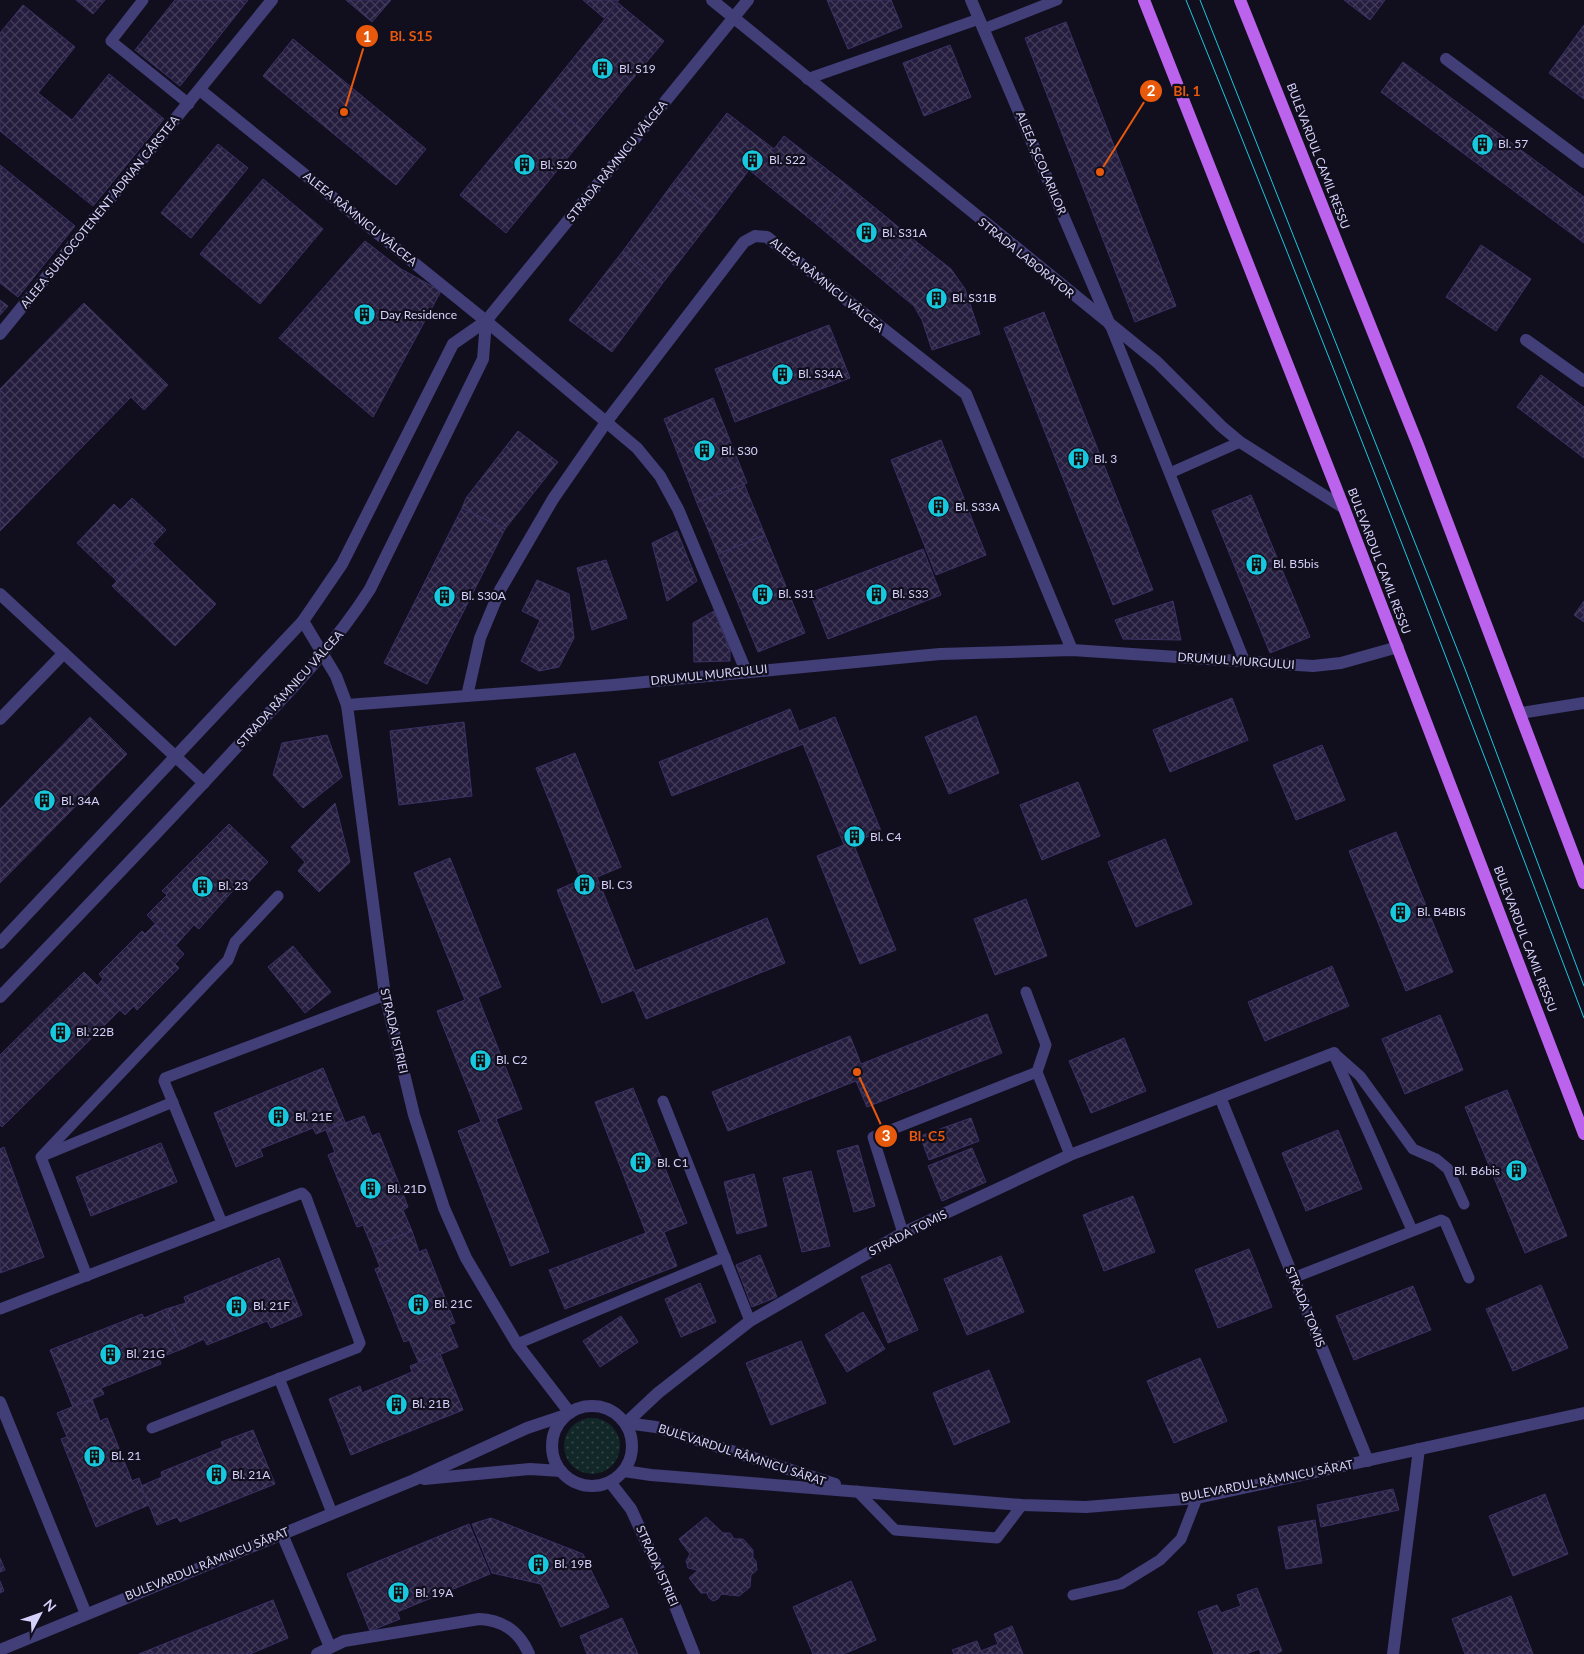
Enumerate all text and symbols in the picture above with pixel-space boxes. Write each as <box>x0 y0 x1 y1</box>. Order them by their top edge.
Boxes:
callout: Bl. S15 <box>355 22 443 51</box>
text: 1 <box>363 27 371 45</box>
text: Bl. S15 <box>389 27 433 44</box>
building icon: Bl. S19 <box>591 57 615 81</box>
place label: Bl. S19 <box>619 61 656 76</box>
callout: Bl. 1 <box>1138 77 1210 106</box>
text: 2 <box>1147 81 1156 99</box>
street label: BULEVARDUL CAMIL RESSU <box>1284 81 1353 231</box>
text: Bl. 1 <box>1173 82 1201 99</box>
street label: STRADA RÂMNICU VÂLCEA <box>563 96 671 225</box>
street label: ALEEA ȘCOLARILOR <box>1013 109 1070 217</box>
street label: ALEEA SUBLOCOTENENT ADRIAN CÂRSTEA <box>17 112 183 311</box>
building icon: Bl. 57 <box>1470 132 1494 156</box>
place label: Bl. 57 <box>1498 136 1528 151</box>
building icon: Bl. S22 <box>741 148 765 172</box>
place label: Bl. S22 <box>769 152 806 167</box>
building icon: Bl. S20 <box>512 153 536 177</box>
place label: Bl. S20 <box>540 157 577 172</box>
street label: ALEEA RÂMNICU VÂLCEA <box>300 168 421 270</box>
street label: STRADA LABORATOR <box>975 214 1078 301</box>
building icon: Bl. S31A <box>854 221 878 245</box>
place label: Bl. S31A <box>882 225 928 240</box>
street label: ALEEA RÂMNICU VÂLCEA <box>767 234 888 336</box>
building icon: Bl. S31B <box>924 286 948 310</box>
place label: Bl. S31B <box>952 290 997 305</box>
building icon: Day Residence <box>352 303 376 327</box>
place label: Day Residence <box>380 307 457 322</box>
building icon: Bl. S34A <box>770 362 794 386</box>
place label: Bl. S34A <box>798 366 844 381</box>
building icon: Bl. S30 <box>693 439 717 463</box>
place label: Bl. S30 <box>721 443 758 458</box>
building icon: Bl. 3 <box>1066 447 1090 471</box>
place label: Bl. 3 <box>1094 451 1117 466</box>
street label: BULEVARDUL CAMIL RESSU <box>1345 486 1414 636</box>
building icon: Bl. S33A <box>927 495 951 519</box>
place label: Bl. S33A <box>955 499 1001 514</box>
building icon: Bl. B5bis <box>1245 552 1269 576</box>
place label: Bl. B5bis <box>1273 556 1319 571</box>
building icon: Bl. S31 <box>750 582 774 606</box>
building icon: Bl. S33 <box>864 582 888 606</box>
building icon: Bl. S30A <box>433 584 457 608</box>
place label: Bl. S31 <box>778 586 815 601</box>
place label: Bl. S33 <box>892 586 929 601</box>
place label: Bl. S30A <box>461 588 507 603</box>
street label: STRADA RÂMNICU VÂLCEA <box>233 626 347 750</box>
street label: DRUMUL MURGULUI <box>1177 649 1295 672</box>
street label: DRUMUL MURGULUI <box>650 661 768 688</box>
building icon: Bl. 34A <box>33 789 57 813</box>
place label: Bl. 34A <box>61 793 100 808</box>
building icon: Bl. C4 <box>842 825 866 849</box>
place label: Bl. C4 <box>870 829 901 844</box>
street label: BULEVARDUL CAMIL RESSU <box>1491 864 1560 1014</box>
building icon: Bl. C3 <box>573 873 597 897</box>
building icon: Bl. 23 <box>190 874 214 898</box>
place label: Bl. C3 <box>601 877 632 892</box>
place label: Bl. 23 <box>218 878 248 893</box>
building icon: Bl. B4BIS <box>1389 900 1413 924</box>
place label: Bl. B4BIS <box>1417 904 1466 919</box>
street label: STRADA ISTRIEI <box>377 987 412 1075</box>
building icon: Bl. 22B <box>48 1020 72 1044</box>
place label: Bl. 22B <box>76 1024 114 1039</box>
building icon: Bl. C2 <box>468 1048 492 1072</box>
place label: Bl. C2 <box>496 1052 527 1067</box>
building icon: Bl. 21E <box>267 1105 291 1129</box>
place label: Bl. 21E <box>295 1109 332 1124</box>
callout: Bl. C5 <box>874 1121 956 1150</box>
text: 3 <box>882 1126 890 1144</box>
text: Bl. C5 <box>909 1127 945 1144</box>
building icon: Bl. C1 <box>629 1151 653 1175</box>
place label: Bl. C1 <box>657 1155 688 1170</box>
building icon: Bl. B6bis <box>1504 1159 1528 1183</box>
place label: Bl. B6bis <box>1454 1163 1500 1178</box>
building icon: Bl. 21D <box>359 1177 383 1201</box>
place label: Bl. 21D <box>387 1181 426 1196</box>
street label: STRADA TOMIS <box>866 1206 949 1259</box>
street label: STRADA TOMIS <box>1282 1264 1329 1349</box>
building icon: Bl. 21C <box>406 1292 430 1316</box>
building icon: Bl. 21F <box>225 1294 249 1318</box>
place label: Bl. 21C <box>434 1296 472 1311</box>
place label: Bl. 21F <box>253 1298 290 1313</box>
building icon: Bl. 21G <box>98 1342 122 1366</box>
place label: Bl. 21G <box>126 1346 165 1361</box>
building icon: Bl. 21B <box>384 1392 408 1416</box>
place label: Bl. 21B <box>412 1396 450 1411</box>
street label: BULEVARDUL RÂMNICU SĂRAT <box>657 1420 828 1489</box>
building icon: Bl. 21 <box>83 1444 107 1468</box>
place label: Bl. 21 <box>111 1448 141 1463</box>
street label: BULEVARDUL RÂMNICU SĂRAT <box>1179 1456 1354 1505</box>
building icon: Bl. 21A <box>204 1463 228 1487</box>
place label: Bl. 21A <box>232 1467 271 1482</box>
street label: STRADA ISTRIEI <box>633 1523 682 1609</box>
street label: BULEVARDUL RÂMNICU SĂRAT <box>123 1524 291 1603</box>
building icon: Bl. 19B <box>526 1552 550 1576</box>
place label: Bl. 19B <box>554 1556 592 1571</box>
building icon: Bl. 19A <box>387 1581 411 1605</box>
place label: Bl. 19A <box>415 1585 454 1600</box>
north arrow <box>15 1589 65 1639</box>
text: N <box>40 1595 60 1615</box>

